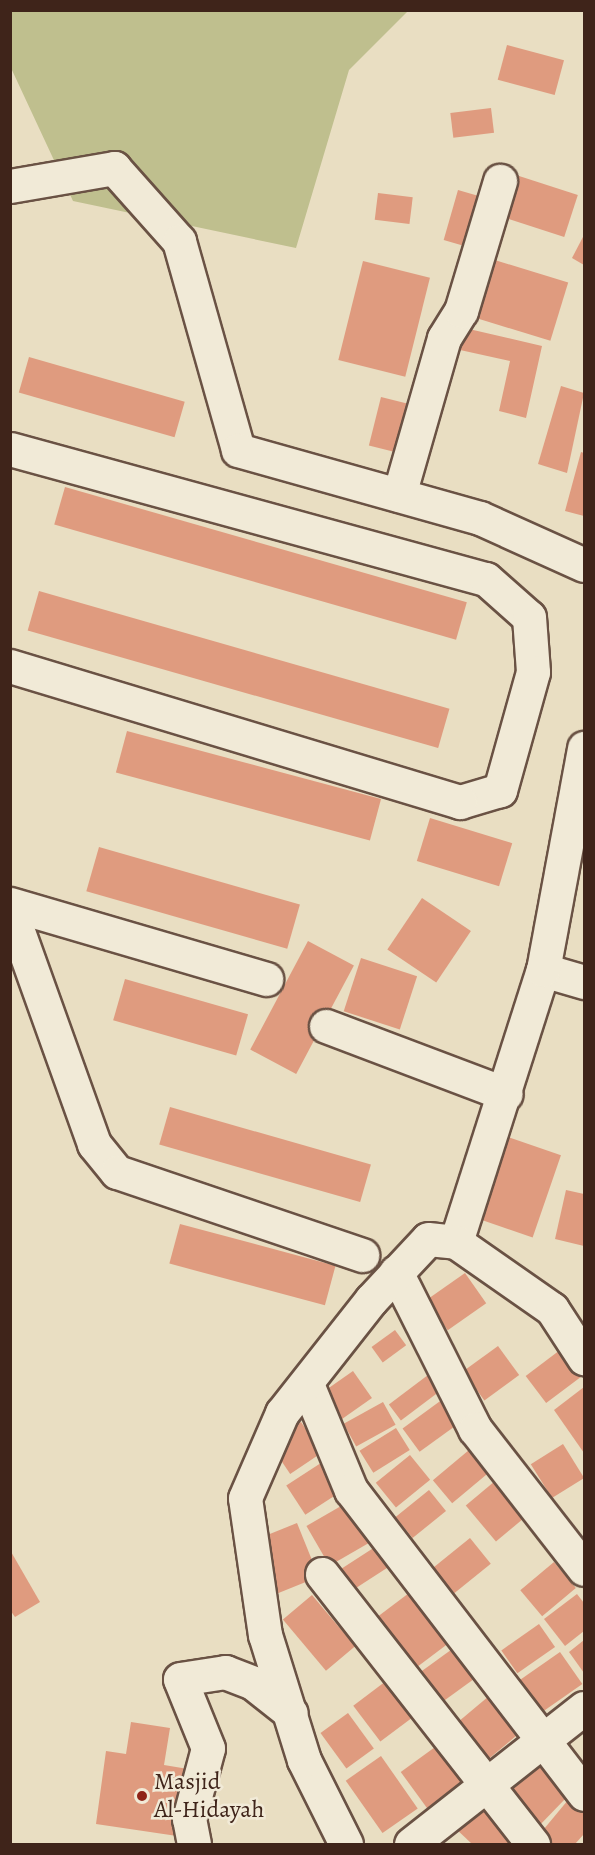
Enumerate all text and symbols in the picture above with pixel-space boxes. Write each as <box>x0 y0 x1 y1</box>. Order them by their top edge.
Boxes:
place label: Masjid Al-Hidayah <box>154 1768 264 1824</box>
marker: Masjid Al-Hidayah <box>135 1789 149 1803</box>

